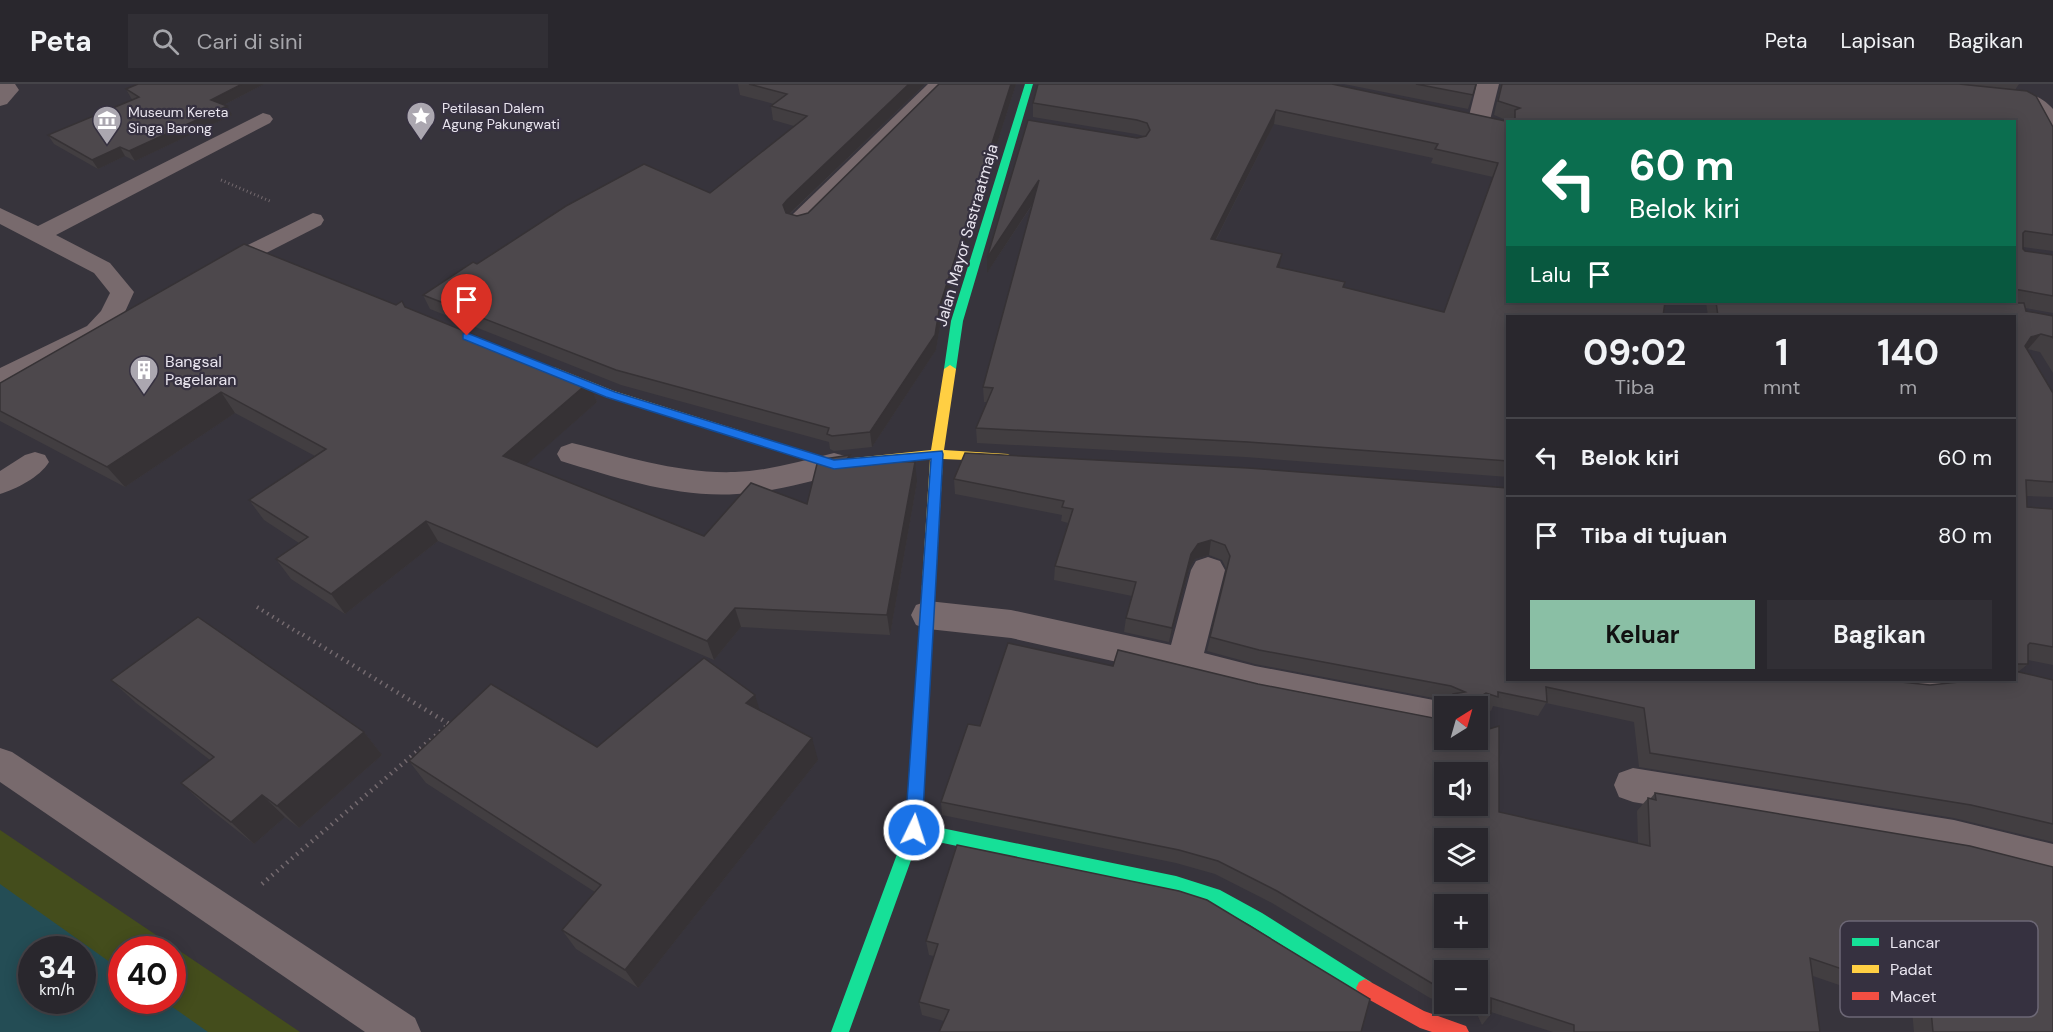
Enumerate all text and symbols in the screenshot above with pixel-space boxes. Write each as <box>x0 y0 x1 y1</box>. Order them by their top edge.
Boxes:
search box <box>128 14 548 68</box>
text: Peta <box>30 23 92 60</box>
icon: search <box>149 25 182 58</box>
text: Cari di sini <box>197 27 303 56</box>
text: Peta <box>1765 27 1807 55</box>
text: Lapisan <box>1840 27 1915 55</box>
text: Bagikan <box>1948 27 2023 55</box>
place label: Petilasan Dalem Agung Pakungwati <box>442 99 560 133</box>
place icon: Petilasan Dalem Agung Pakungwati <box>405 100 437 142</box>
place label: Museum Kereta Singa Barong <box>128 103 228 137</box>
museum icon: Museum Kereta Singa Barong <box>91 104 123 146</box>
text: 60 m <box>1629 138 1735 193</box>
street label: Jalan Mayor Sastraatmaja <box>930 141 1003 329</box>
icon: left <box>1530 144 1608 222</box>
text: Belok kiri <box>1629 191 1740 226</box>
icon: arrive <box>1583 258 1616 291</box>
text: Lalu <box>1530 260 1571 289</box>
pin <box>441 274 492 336</box>
icon: arrive <box>450 283 483 316</box>
text: 09:02 <box>1583 329 1686 376</box>
text: 1 <box>1775 329 1788 376</box>
text: 140 <box>1877 329 1939 376</box>
place label: Bangsal Pagelaran <box>165 351 236 390</box>
building icon: Bangsal Pagelaran <box>128 354 160 396</box>
text: Tiba <box>1615 374 1654 400</box>
text: mnt <box>1763 374 1800 400</box>
text: m <box>1899 374 1917 400</box>
icon: left <box>1530 441 1563 474</box>
text: Belok kiri <box>1581 443 1679 472</box>
text: 60 m <box>1938 443 1992 472</box>
icon: arrive <box>1530 519 1563 552</box>
text: Tiba di tujuan <box>1581 521 1727 550</box>
text: 80 m <box>1938 521 1992 550</box>
button: Keluar <box>1530 600 1755 669</box>
button: Bagikan <box>1767 600 1992 669</box>
north arrow <box>1434 696 1488 750</box>
map controls <box>1434 696 1488 1014</box>
button: sound <box>1434 762 1488 816</box>
position arrow <box>882 798 946 862</box>
button: layers <box>1434 828 1488 882</box>
button: + <box>1434 894 1488 948</box>
legend <box>1840 921 2038 1017</box>
text: Lancar <box>1890 932 1940 953</box>
speed limit sign: 40 <box>108 936 186 1014</box>
text: 34 <box>38 948 76 987</box>
text: Padat <box>1890 959 1932 980</box>
button: − <box>1434 960 1488 1014</box>
text: km/h <box>39 980 75 1000</box>
text: Macet <box>1890 986 1936 1007</box>

